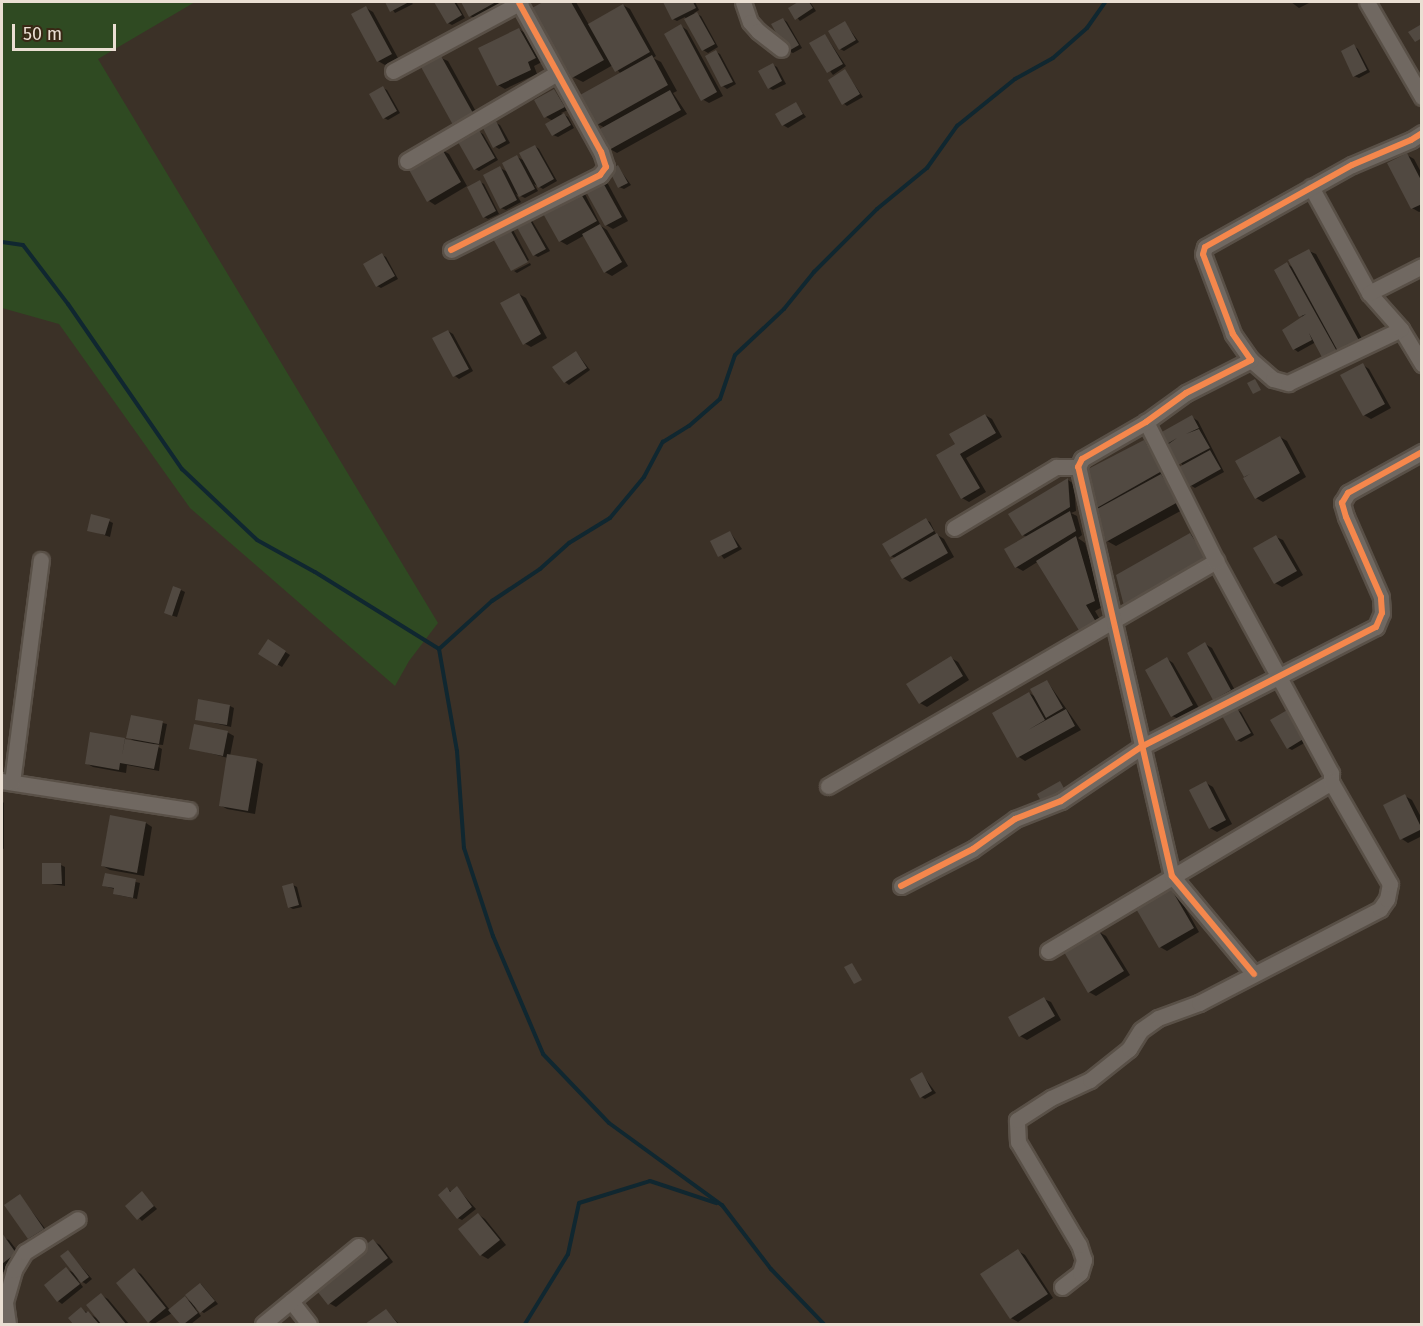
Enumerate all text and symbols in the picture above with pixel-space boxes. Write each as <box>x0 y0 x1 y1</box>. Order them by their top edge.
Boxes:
scale bar <box>15 12 118 50</box>
text: 50 m <box>23 23 62 45</box>

